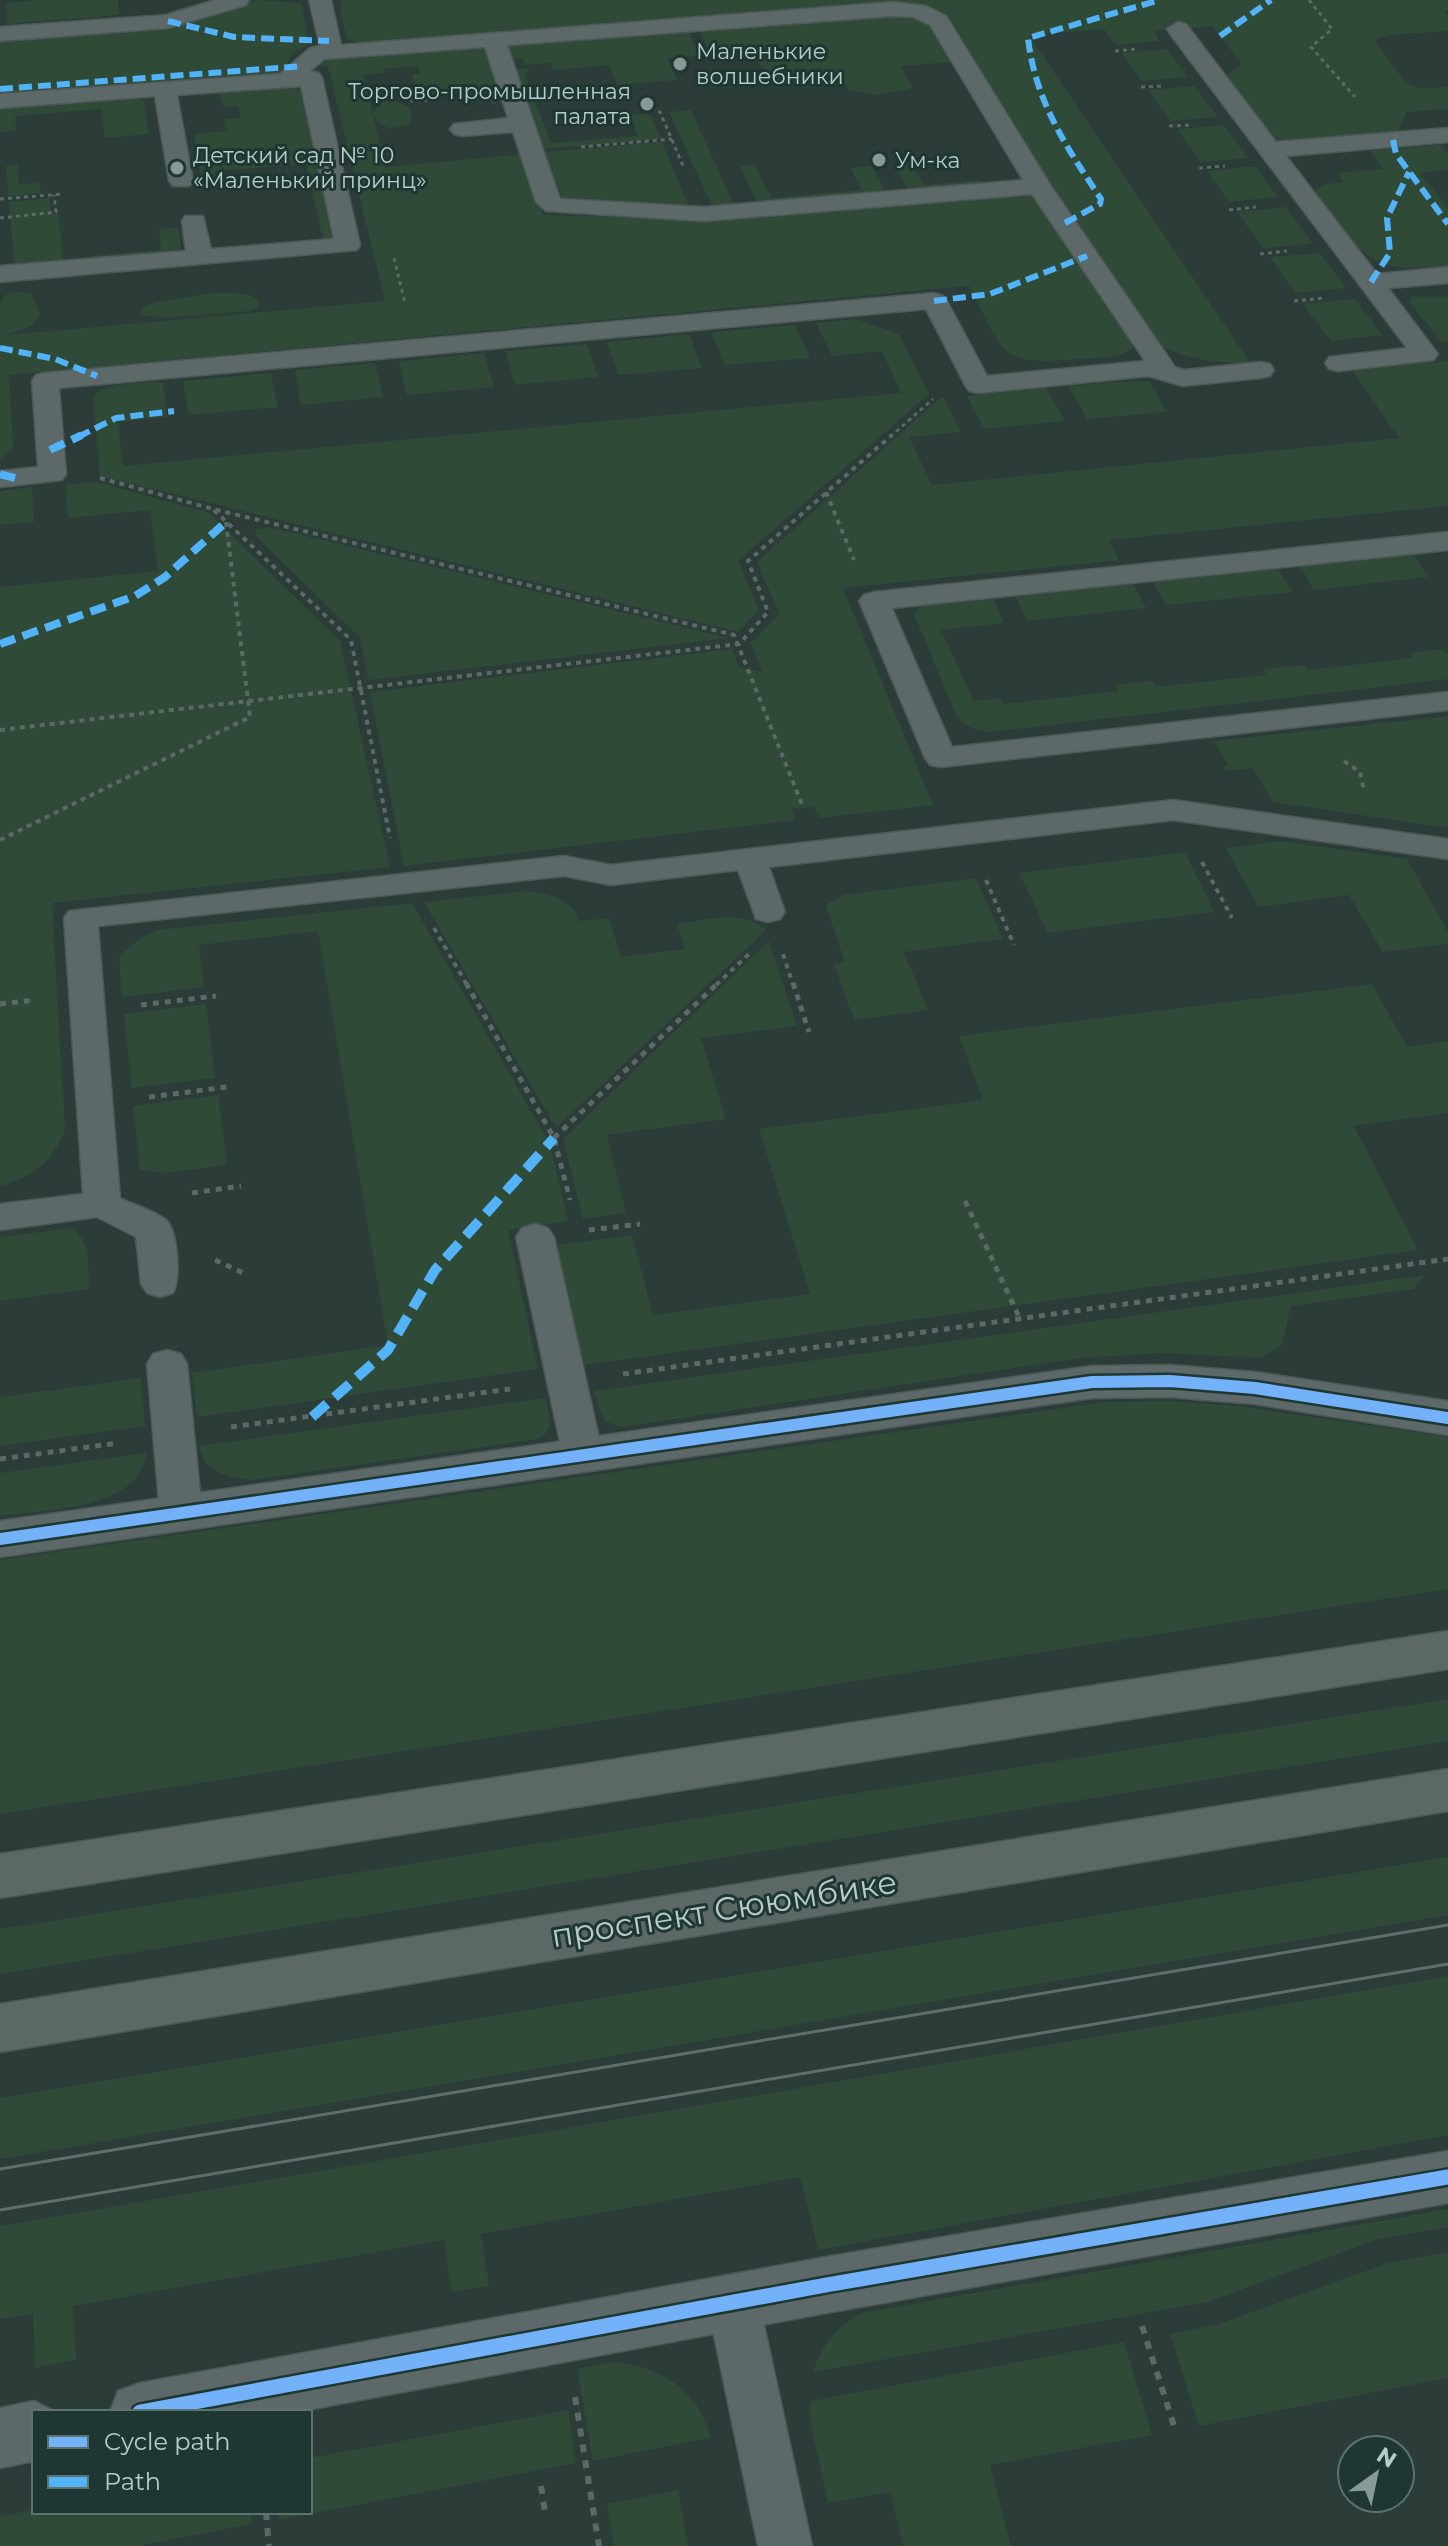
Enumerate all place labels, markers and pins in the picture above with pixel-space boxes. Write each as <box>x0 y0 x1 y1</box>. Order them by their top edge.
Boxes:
place label: Маленькие волшебники <box>696 38 844 90</box>
marker: Маленькие волшебники <box>671 55 689 73</box>
place label: Торгово-промышленная палата <box>348 78 631 130</box>
marker: Торгово-промышленная палата <box>638 95 656 113</box>
place label: Детский сад № 10 «Маленький принц» <box>193 142 427 194</box>
place label: Ум-ка <box>895 147 960 174</box>
marker: Ум-ка <box>870 151 888 169</box>
marker: Детский сад № 10 «Маленький принц» <box>168 159 186 177</box>

